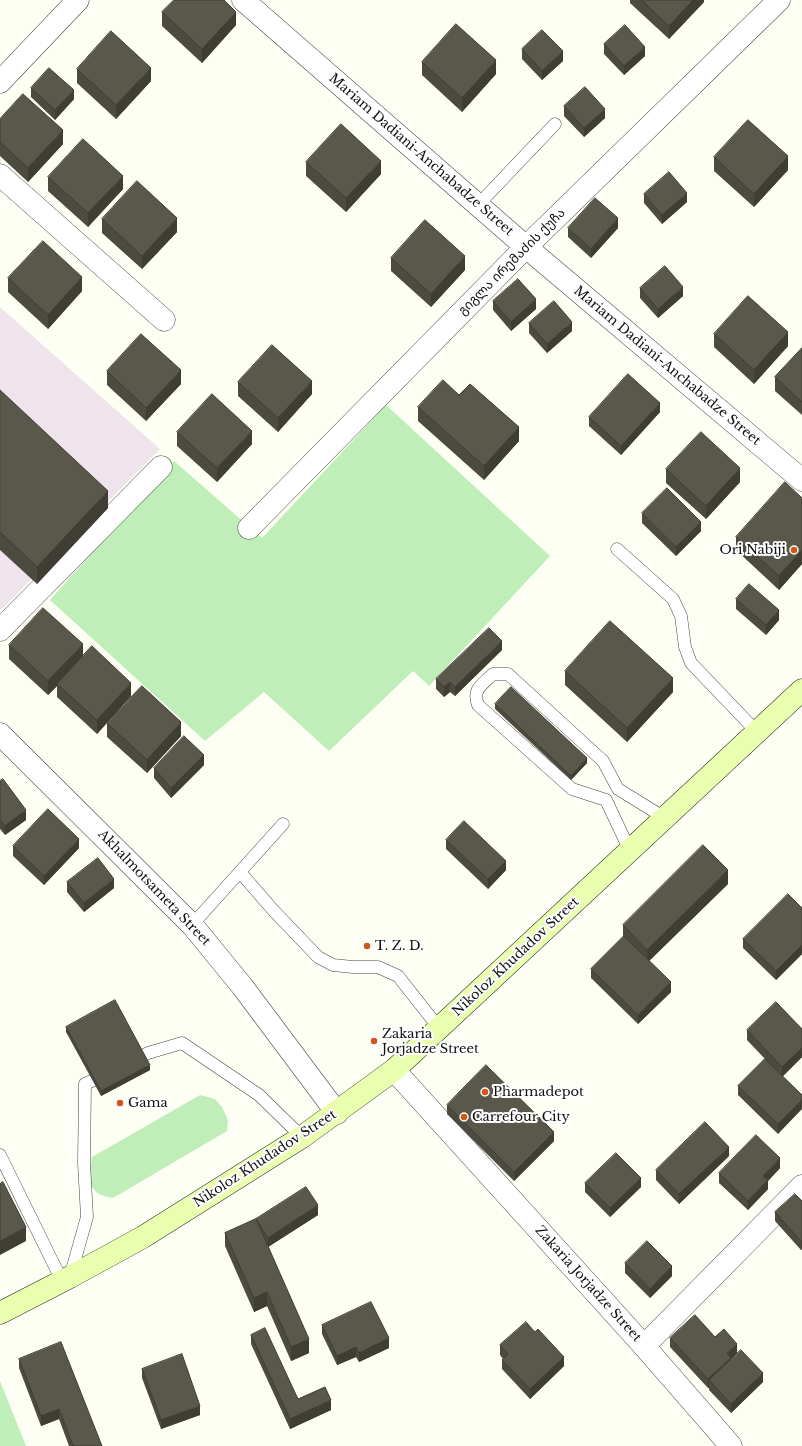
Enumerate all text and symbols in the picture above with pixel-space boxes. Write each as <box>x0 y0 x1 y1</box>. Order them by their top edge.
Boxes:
street label: Mariam Dadiani-Anchabadze Street <box>326 71 516 239</box>
street label: გიგლა ირემაძის ქუჩა <box>455 205 569 319</box>
street label: Mariam Dadiani-Anchabadze Street <box>570 283 764 449</box>
place label: Ori Nabiji <box>720 542 786 558</box>
marker: Ori Nabiji <box>789 545 799 555</box>
street label: Akhalmotsameta Street <box>94 827 214 949</box>
street label: Nikoloz Khudadov Street <box>450 894 582 1020</box>
place label: T. Z. D. <box>375 938 424 954</box>
marker: T. Z. D. <box>362 941 372 951</box>
place label: Zakaria Jorjadze Street <box>382 1026 479 1057</box>
marker: Zakaria Jorjadze Street <box>369 1036 379 1046</box>
place label: Pharmadepot <box>493 1084 584 1100</box>
marker: Pharmadepot <box>480 1087 490 1097</box>
place label: Gama <box>128 1095 168 1111</box>
marker: Gama <box>115 1098 125 1108</box>
street label: Nikoloz Khudadov Street <box>191 1107 339 1211</box>
place label: Carrefour City <box>472 1109 570 1125</box>
marker: Carrefour City <box>459 1112 469 1122</box>
street label: Zakaria Jorjadze Street <box>532 1223 644 1345</box>

